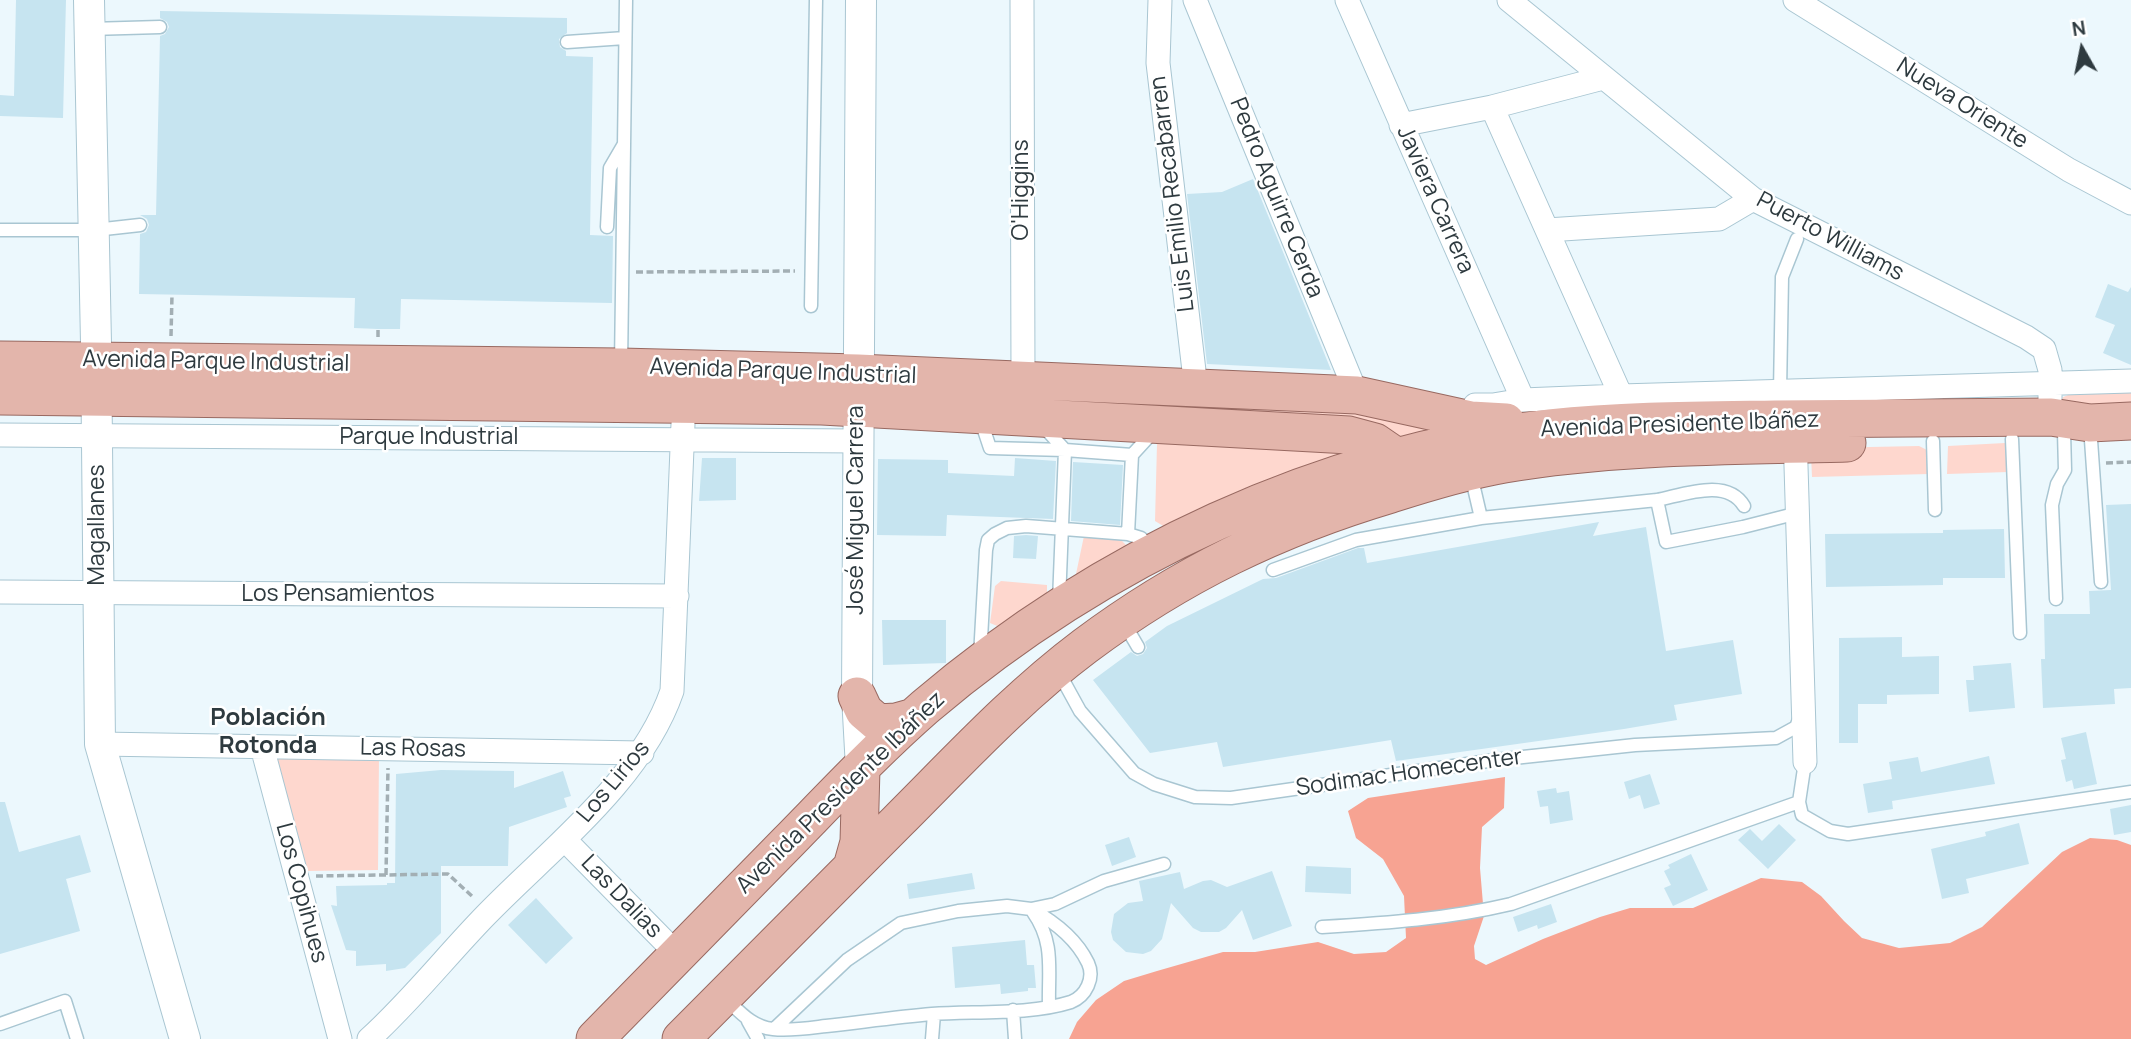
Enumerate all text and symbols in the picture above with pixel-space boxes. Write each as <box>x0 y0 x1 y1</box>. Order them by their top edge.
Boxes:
north arrow <box>2047 14 2117 84</box>
text: N <box>2070 14 2087 42</box>
street label: Nueva Oriente <box>1891 53 2033 155</box>
street label: Luis Emilio Recabarren <box>1145 75 1201 313</box>
street label: Pedro Aguirre Cerda <box>1223 94 1329 302</box>
street label: Javiera Carrera <box>1390 122 1480 278</box>
street label: O'Higgins <box>1008 139 1036 241</box>
street label: Puerto Williams <box>1751 187 1909 287</box>
street label: Avenida Parque Industrial <box>82 346 350 378</box>
street label: Avenida Parque Industrial <box>649 354 917 390</box>
street label: José Miguel Carrera <box>843 405 871 615</box>
street label: Avenida Presidente Ibáñez <box>1540 406 1820 444</box>
street label: Parque Industrial <box>339 424 519 452</box>
street label: Magallanes <box>84 464 112 586</box>
street label: Los Pensamientos <box>241 581 435 609</box>
street label: Avenida Presidente Ibáñez <box>731 686 951 900</box>
district label: Población Rotonda <box>210 704 326 760</box>
street label: Las Rosas <box>360 734 466 764</box>
street label: Los Lirios <box>572 735 656 829</box>
street label: Sodimac Homecenter <box>1294 743 1524 803</box>
street label: Los Copihues <box>269 820 333 966</box>
street label: Las Dalias <box>575 850 667 944</box>

